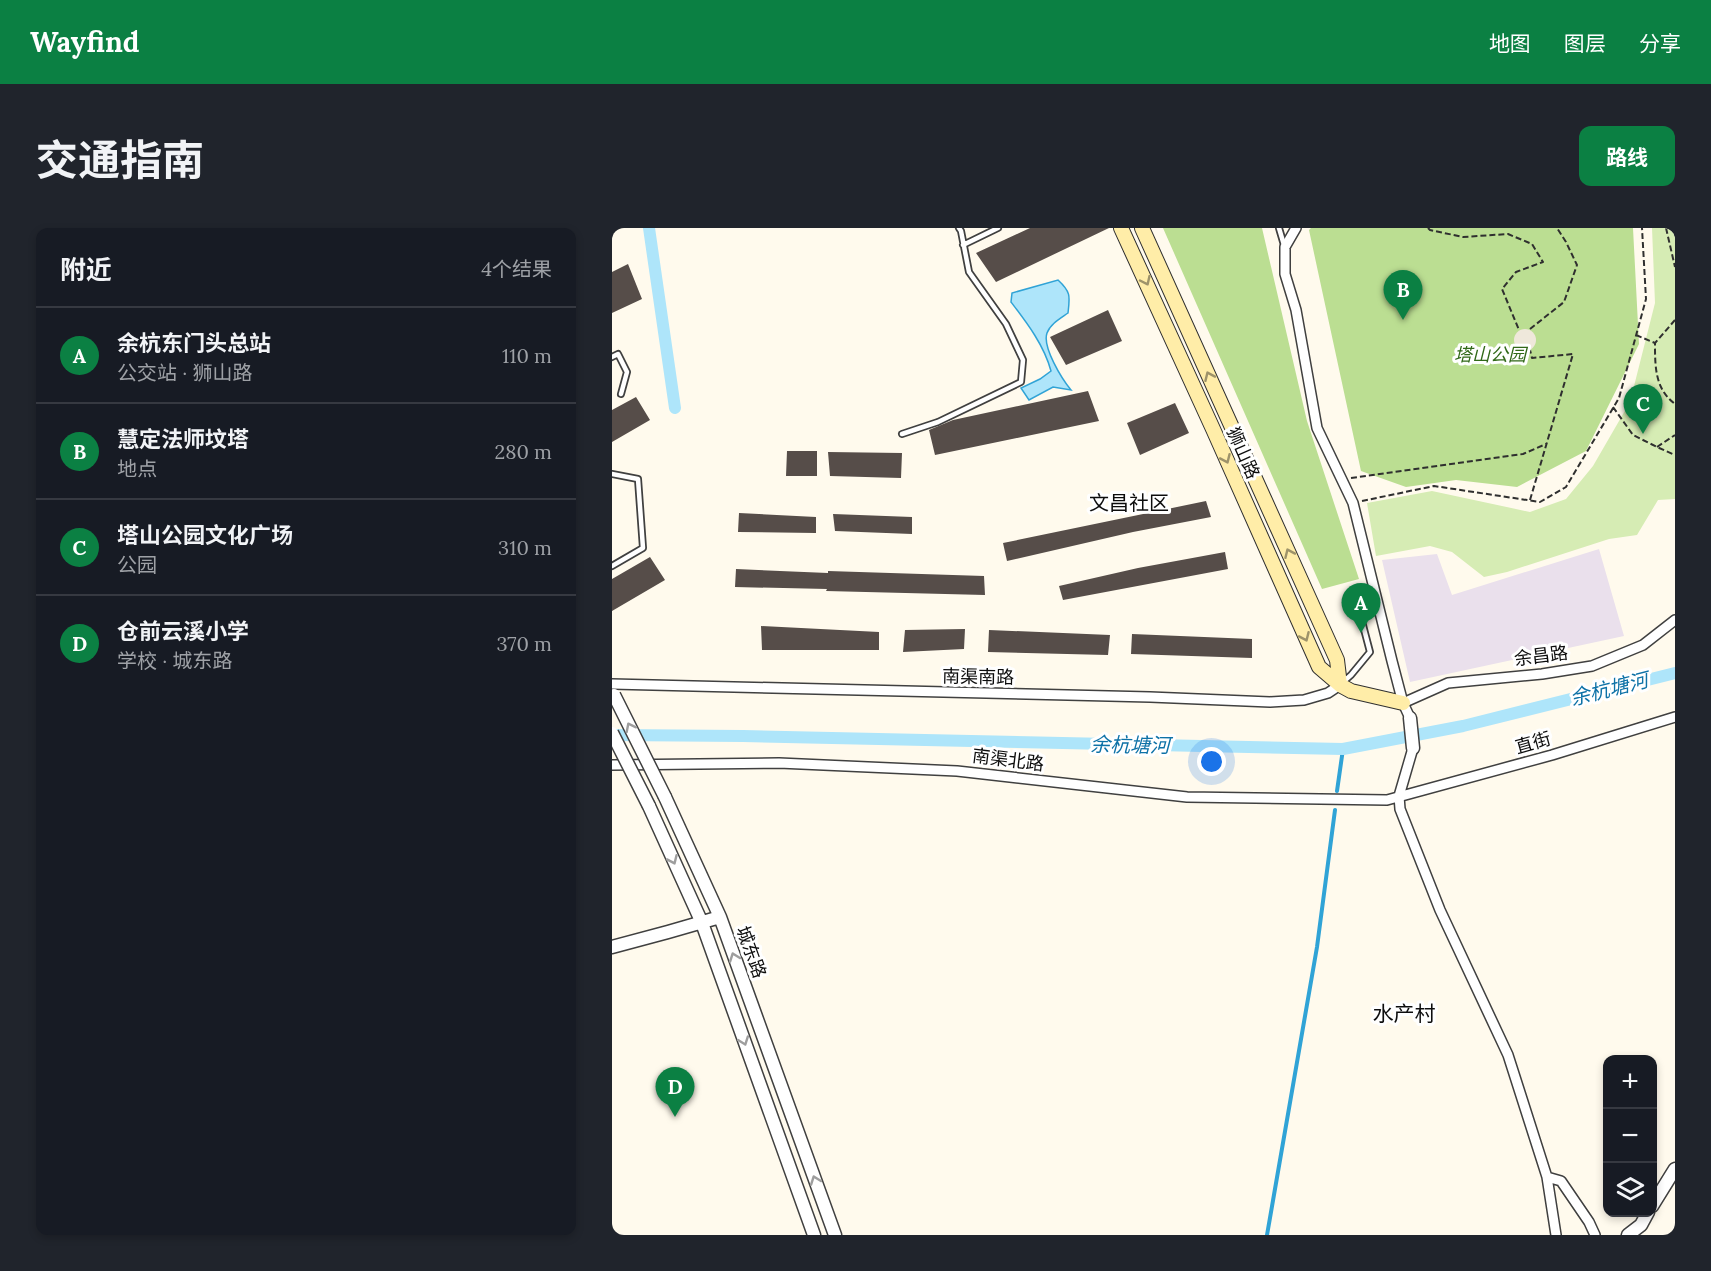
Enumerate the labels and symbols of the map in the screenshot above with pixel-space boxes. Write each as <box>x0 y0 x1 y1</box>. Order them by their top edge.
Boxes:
pin: B <box>1384 270 1422 320</box>
one-way arrow <box>1138 275 1150 286</box>
park label: 塔山公园 <box>1454 343 1529 366</box>
one-way arrow <box>1204 371 1216 382</box>
pin: C <box>1624 384 1662 434</box>
street label: 狮山路 <box>1222 423 1265 482</box>
one-way arrow <box>1219 452 1231 463</box>
district label: 文昌社区 <box>1089 490 1169 515</box>
one-way arrow <box>1285 549 1297 560</box>
pin: A <box>1342 584 1380 633</box>
one-way arrow <box>1298 631 1310 642</box>
street label: 余昌路 <box>1513 641 1569 670</box>
street label: 南渠南路 <box>942 664 1014 689</box>
water label: 余杭塘河 <box>1567 666 1655 710</box>
one-way arrow <box>625 722 637 733</box>
street label: 直街 <box>1512 727 1553 759</box>
water label: 余杭塘河 <box>1090 731 1174 758</box>
street label: 南渠北路 <box>971 744 1045 775</box>
your location <box>1197 747 1226 776</box>
one-way arrow <box>666 853 678 864</box>
street label: 城东路 <box>731 923 772 981</box>
one-way arrow <box>729 952 742 963</box>
district label: 水产村 <box>1373 1000 1436 1027</box>
one-way arrow <box>737 1035 750 1046</box>
pin: D <box>656 1068 694 1117</box>
one-way arrow <box>809 1175 822 1186</box>

